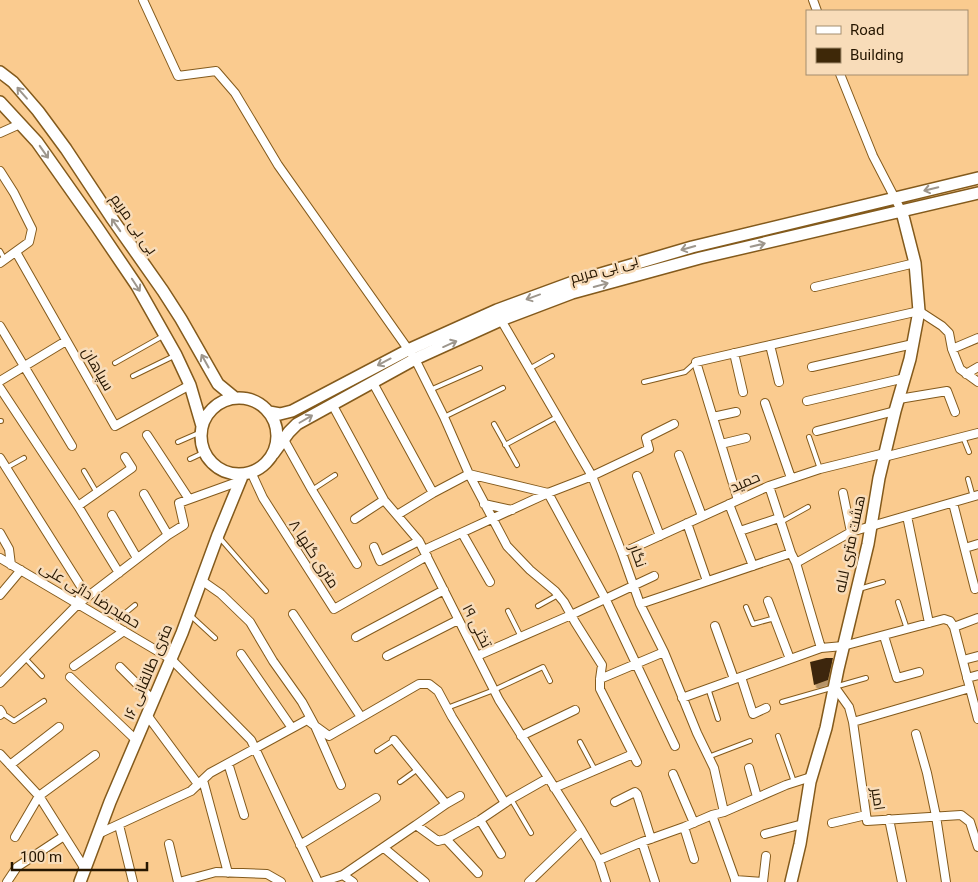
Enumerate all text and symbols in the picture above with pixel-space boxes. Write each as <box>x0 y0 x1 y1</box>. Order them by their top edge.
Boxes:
legend <box>806 10 968 75</box>
text: Road <box>850 21 884 39</box>
text: Building <box>850 46 904 64</box>
one-way arrow <box>17 87 28 100</box>
one-way arrow <box>38 145 49 158</box>
one-way arrow <box>923 185 939 194</box>
street label: بی بی مریم <box>106 190 161 258</box>
one-way arrow <box>111 219 122 232</box>
one-way arrow <box>750 239 766 249</box>
one-way arrow <box>680 244 696 253</box>
street label: بی بی مریم <box>568 251 640 288</box>
one-way arrow <box>131 278 141 292</box>
one-way arrow <box>593 280 609 289</box>
one-way arrow <box>525 293 541 302</box>
one-way arrow <box>442 338 457 348</box>
street label: سپاهان <box>77 344 118 395</box>
one-way arrow <box>200 354 210 369</box>
one-way arrow <box>377 358 392 367</box>
one-way arrow <box>298 414 313 423</box>
street label: حمید <box>727 467 763 497</box>
street label: هشت متری لاله <box>831 494 870 594</box>
street label: ۸ متری گلها <box>284 516 343 592</box>
street label: نگار <box>625 541 650 570</box>
street label: حمیدرضا دائی علی <box>36 558 144 633</box>
street label: تختی ۱۹ <box>457 601 496 651</box>
street label: ۱۶ متری طالقانی <box>120 621 177 723</box>
street label: امیر <box>867 786 888 811</box>
scale bar <box>12 840 148 872</box>
text: 100 m <box>20 848 62 866</box>

